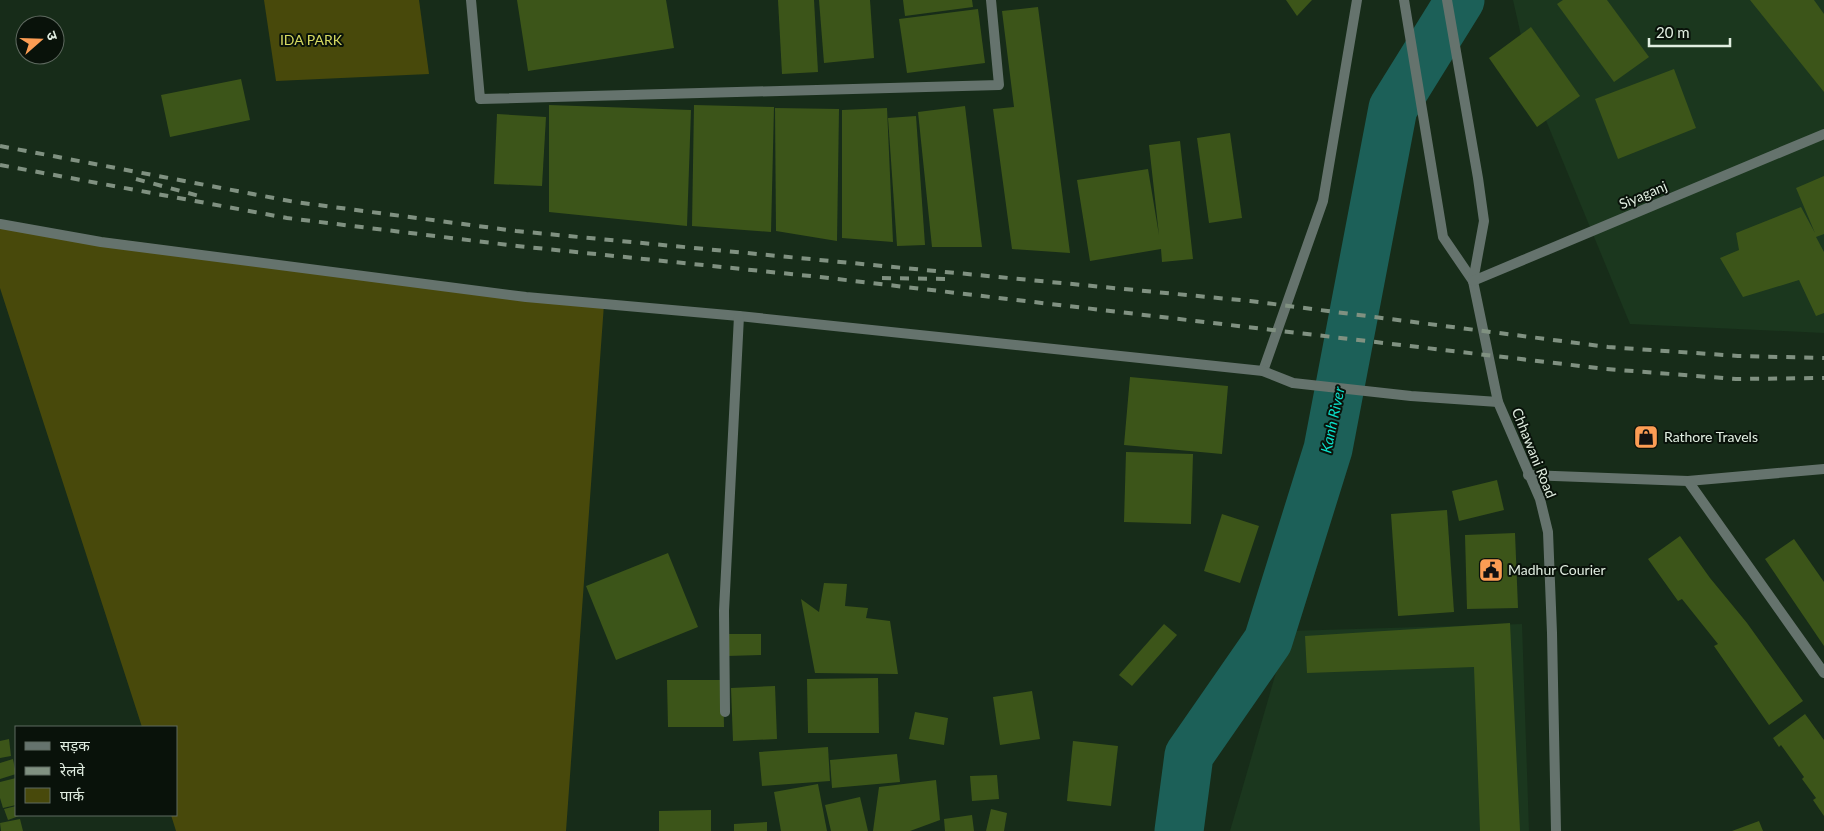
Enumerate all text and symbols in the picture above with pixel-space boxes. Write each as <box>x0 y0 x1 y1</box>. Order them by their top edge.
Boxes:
north arrow <box>15 15 65 65</box>
scale bar <box>1649 15 1730 47</box>
text: 20 m <box>1656 23 1690 41</box>
text: उ <box>43 29 62 43</box>
park label: IDA PARK <box>280 31 343 48</box>
street label: Siyaganj <box>1616 177 1669 212</box>
water label: Kanh River <box>1316 384 1348 455</box>
street label: Chhawani Road <box>1509 405 1560 500</box>
shop icon: Rathore Travels <box>1633 424 1659 450</box>
place label: Rathore Travels <box>1664 428 1758 445</box>
public building icon: Madhur Courier <box>1478 557 1504 583</box>
place label: Madhur Courier <box>1508 561 1606 578</box>
legend <box>15 726 178 816</box>
text: सड़क <box>60 736 90 754</box>
text: रेलवे <box>59 761 85 779</box>
text: पार्क <box>60 786 84 804</box>

